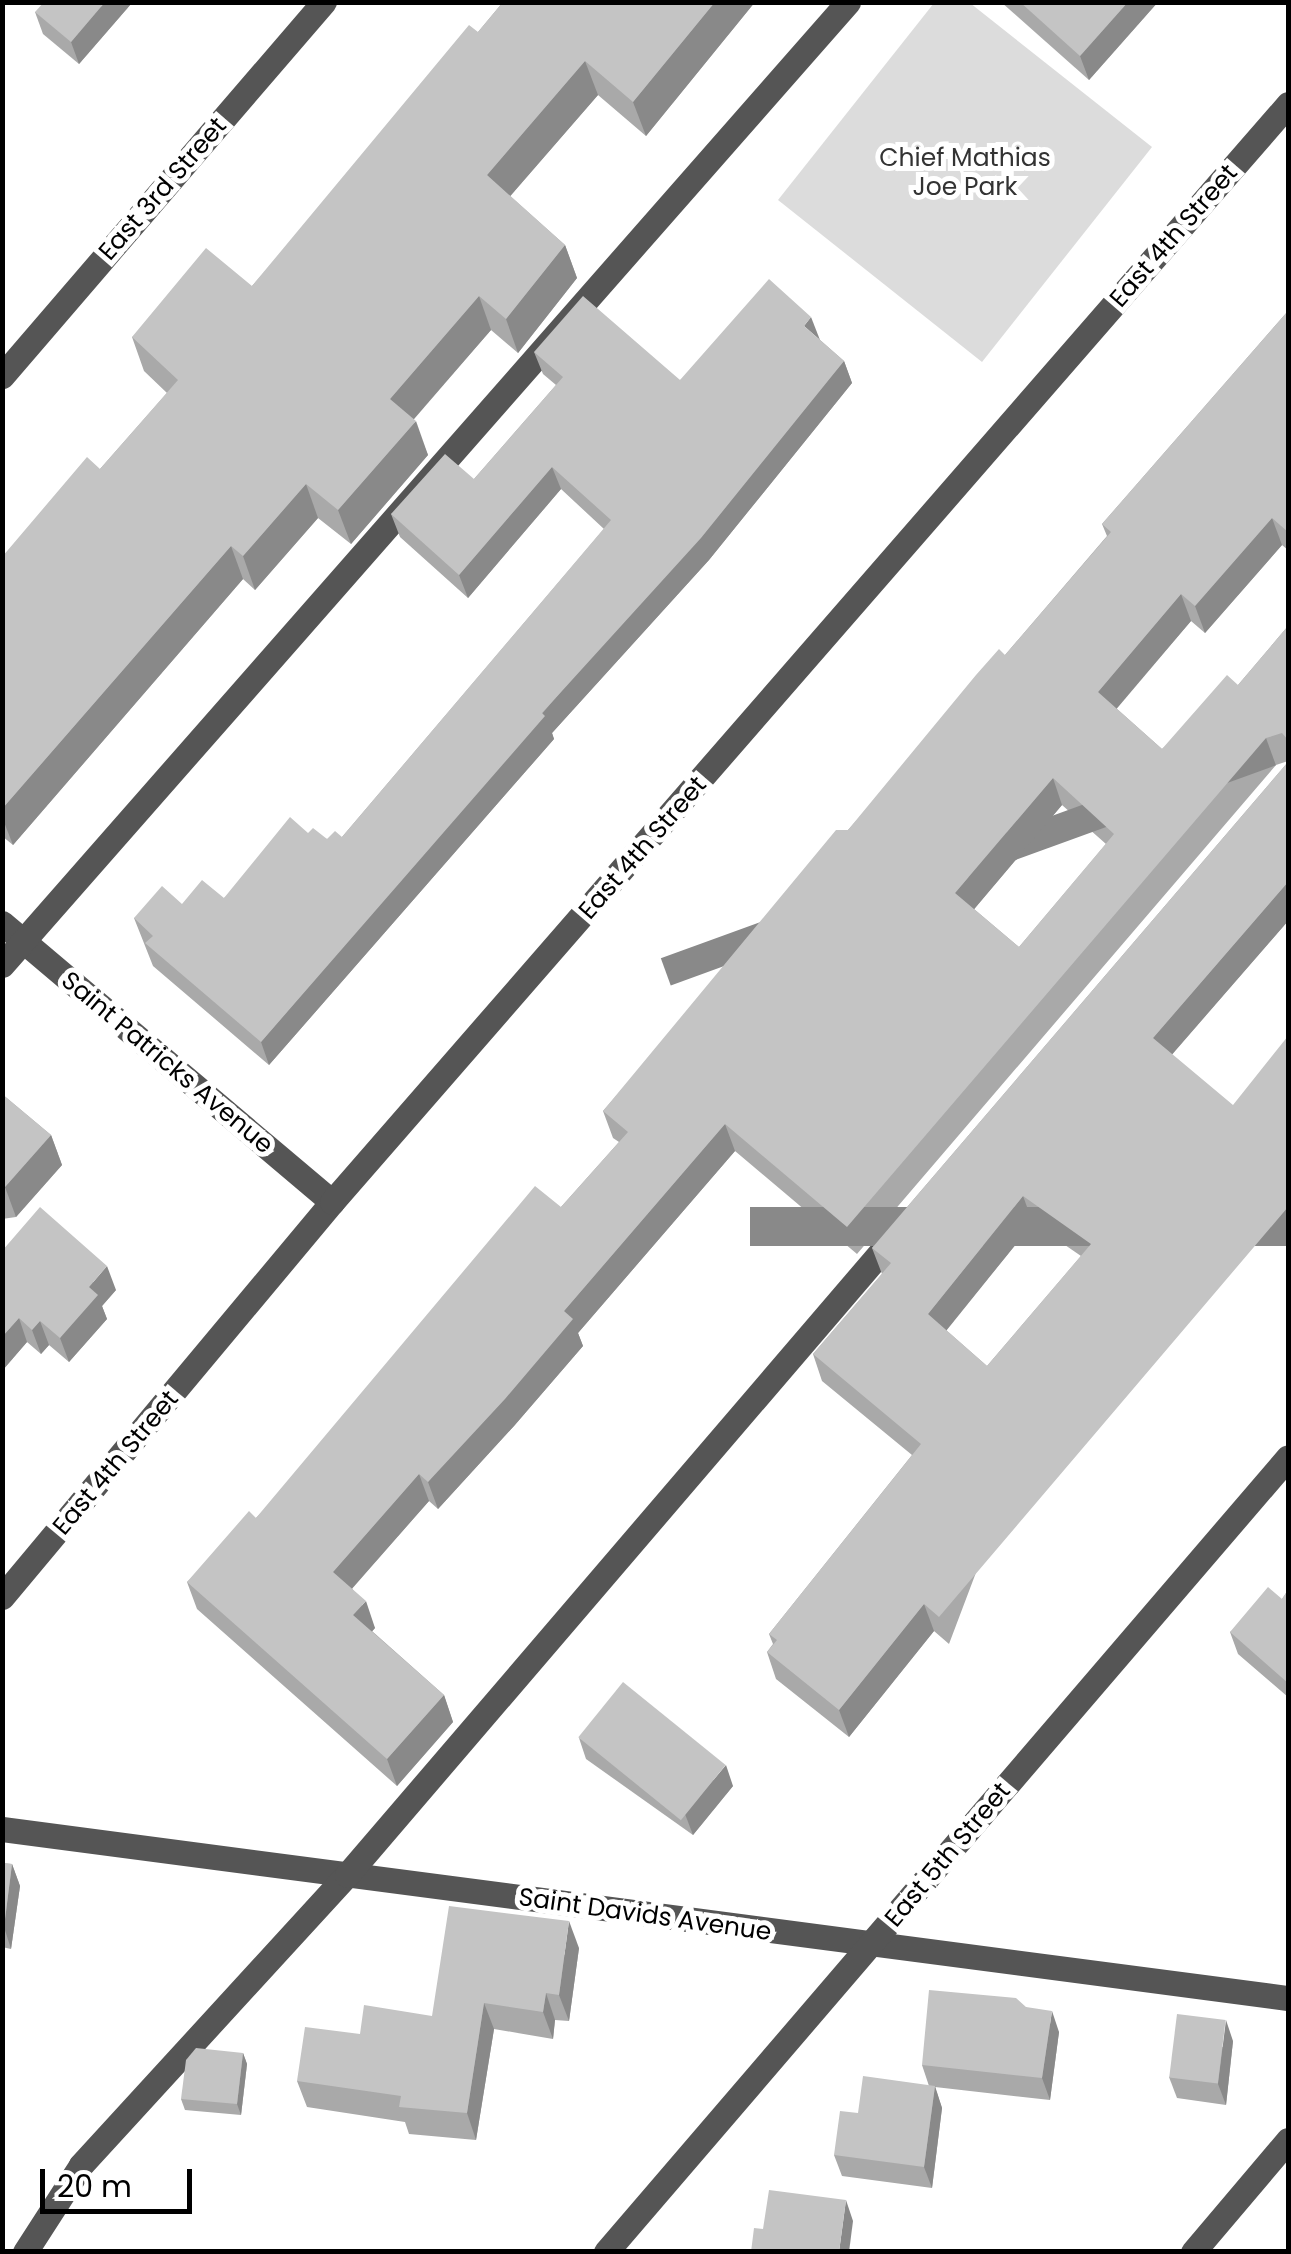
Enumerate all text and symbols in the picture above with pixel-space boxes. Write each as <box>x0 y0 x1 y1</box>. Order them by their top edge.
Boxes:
street label: East 3rd Street <box>93 111 233 267</box>
park label: Chief Mathias Joe Park <box>879 144 1051 203</box>
street label: East 4th Street <box>1104 159 1244 313</box>
street label: East 4th Street <box>573 771 713 925</box>
street label: Saint Patricks Avenue <box>55 966 279 1160</box>
street label: East 4th Street <box>47 1385 185 1541</box>
street label: East 5th Street <box>879 1777 1017 1933</box>
street label: Saint Davids Avenue <box>517 1882 773 1948</box>
scale bar <box>45 2149 198 2211</box>
text: 20 m <box>57 2165 132 2208</box>

